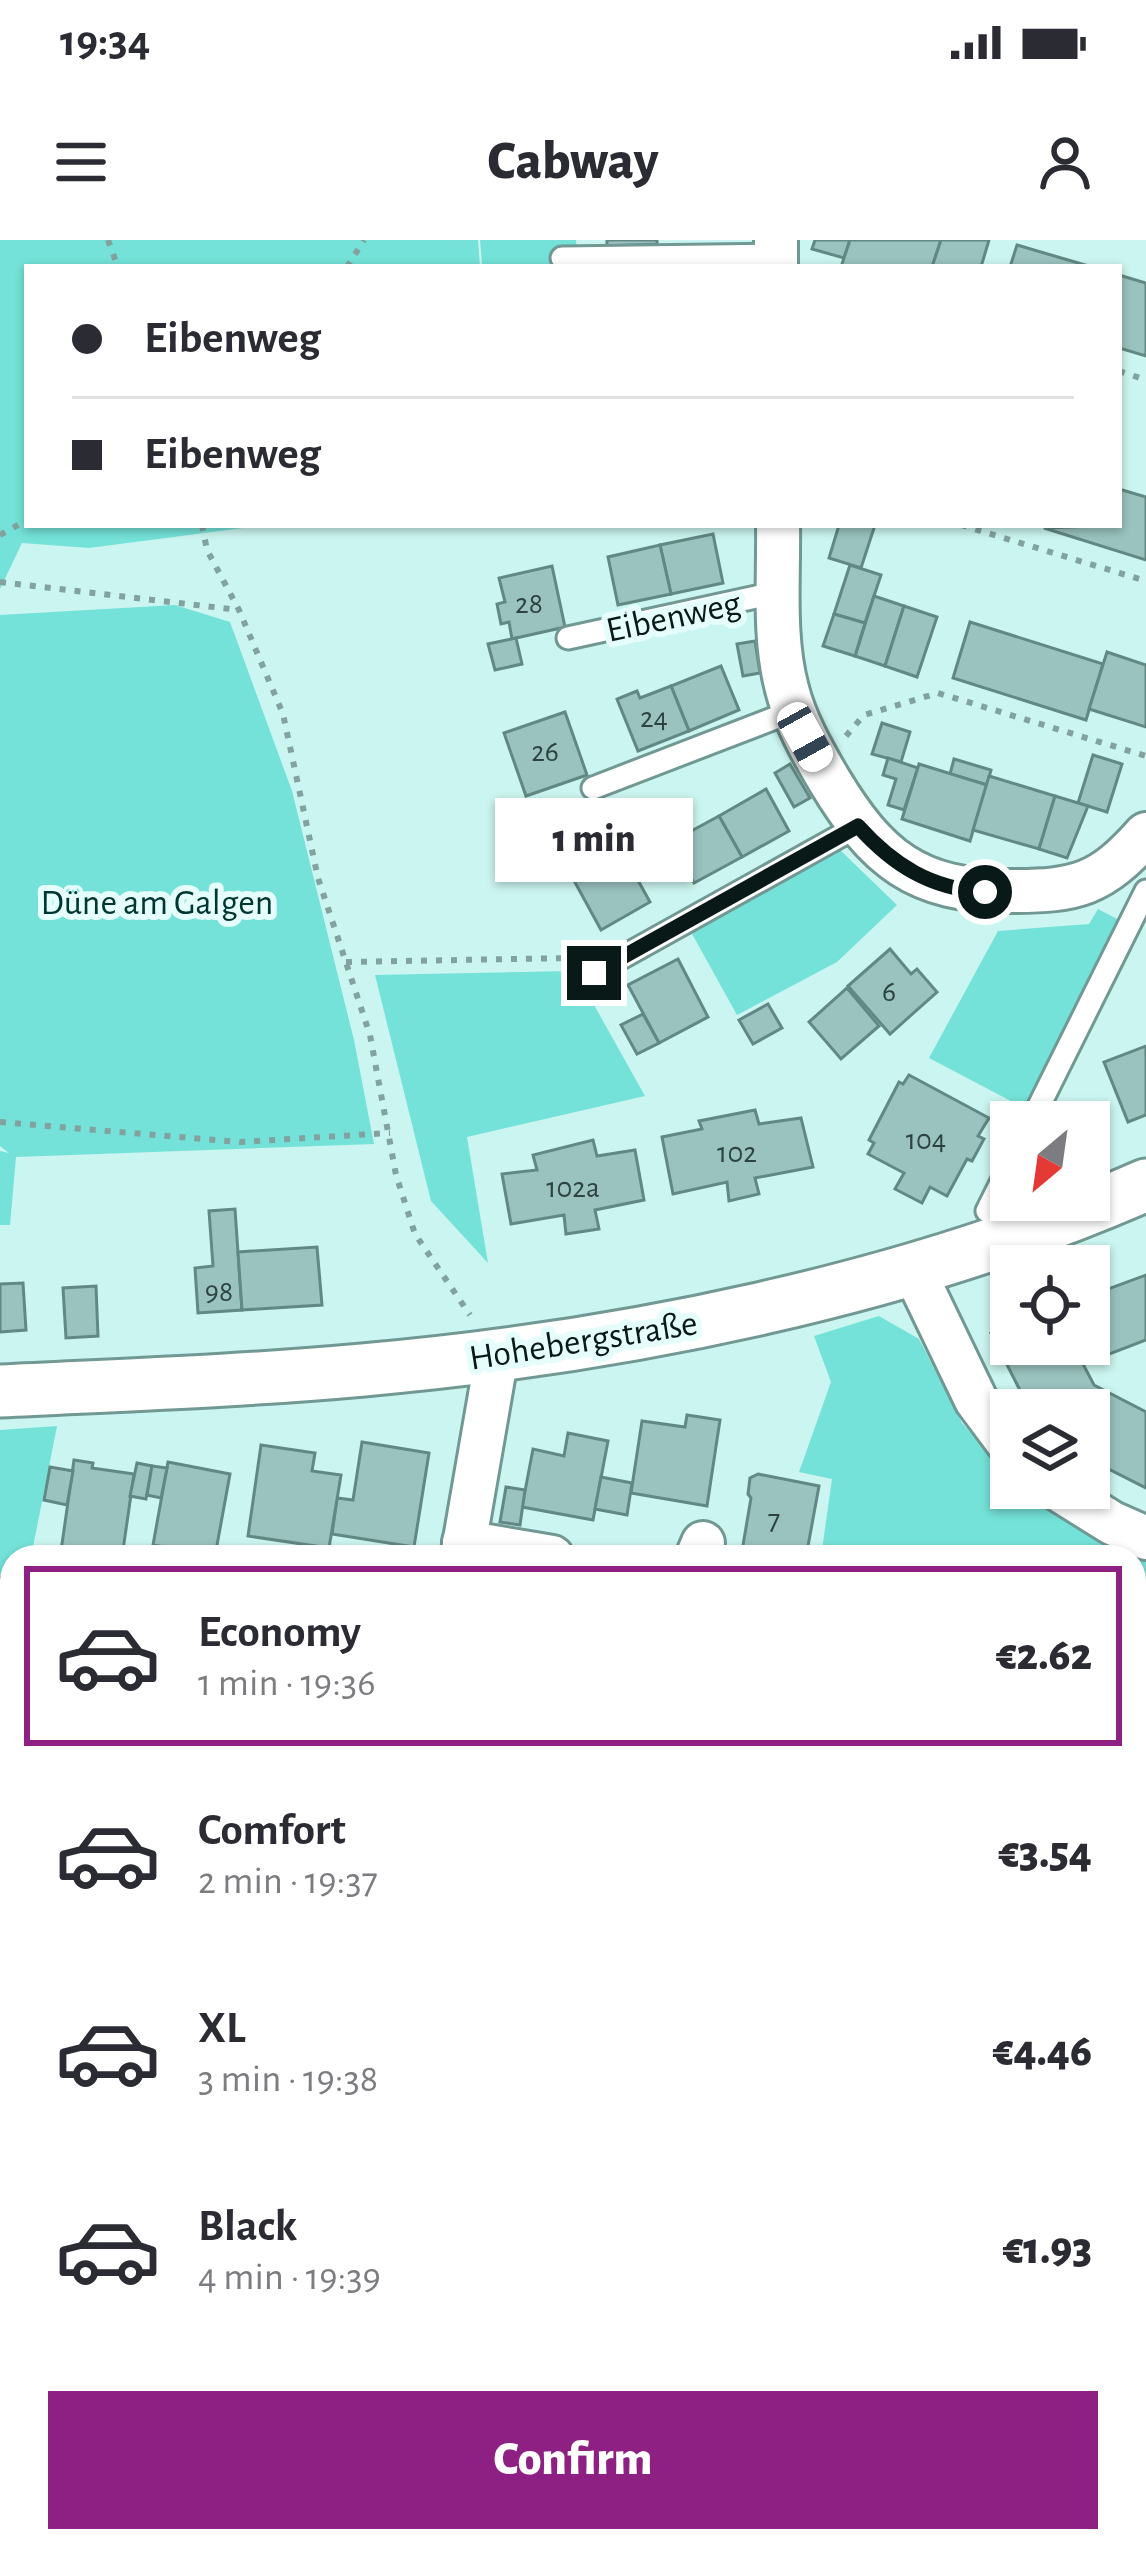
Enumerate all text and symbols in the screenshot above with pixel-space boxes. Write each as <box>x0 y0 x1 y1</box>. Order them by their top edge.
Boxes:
text: 19:34 <box>60 19 150 64</box>
icon: menu <box>48 129 114 195</box>
icon: person <box>1032 129 1098 195</box>
text: Cabway <box>488 135 658 189</box>
text: Eibenweg <box>144 316 321 361</box>
text: Eibenweg <box>144 432 321 477</box>
street label: Eibenweg <box>603 585 744 649</box>
house number: 28 <box>515 589 543 619</box>
car <box>772 697 838 777</box>
house number: 24 <box>640 703 668 733</box>
house number: 26 <box>531 737 559 767</box>
callout: 1 min <box>495 799 693 883</box>
text: 1 min <box>552 820 636 859</box>
route start <box>958 865 1012 919</box>
park label: Düne am Galgen <box>41 885 273 921</box>
route end <box>567 946 621 1000</box>
house number: 6 <box>882 977 896 1007</box>
north arrow <box>990 1101 1110 1221</box>
map controls <box>990 1101 1110 1509</box>
house number: 104 <box>906 1125 946 1155</box>
house number: 102 <box>717 1138 757 1168</box>
house number: 102a <box>546 1173 600 1203</box>
button: locate <box>990 1245 1110 1365</box>
house number: 98 <box>205 1277 233 1307</box>
street label: Hohebergstraße <box>467 1305 700 1377</box>
button: layers <box>990 1389 1110 1509</box>
house number: 7 <box>768 1505 780 1535</box>
icon: car <box>54 1602 162 1710</box>
text: Economy <box>198 1610 361 1655</box>
text: €2.62 <box>996 1633 1092 1678</box>
text: 1 min · 19:36 <box>198 1664 376 1703</box>
icon: car <box>54 1800 162 1908</box>
text: Comfort <box>198 1808 346 1853</box>
text: €3.54 <box>998 1831 1092 1876</box>
text: 2 min · 19:37 <box>198 1862 378 1901</box>
icon: car <box>54 1998 162 2106</box>
text: XL <box>198 2006 246 2051</box>
text: €4.46 <box>993 2029 1092 2074</box>
text: 3 min · 19:38 <box>198 2060 378 2099</box>
icon: car <box>54 2196 162 2304</box>
text: Black <box>198 2204 297 2249</box>
text: €1.93 <box>1003 2227 1092 2272</box>
text: 4 min · 19:39 <box>198 2258 381 2297</box>
button: Confirm <box>48 2391 1098 2529</box>

